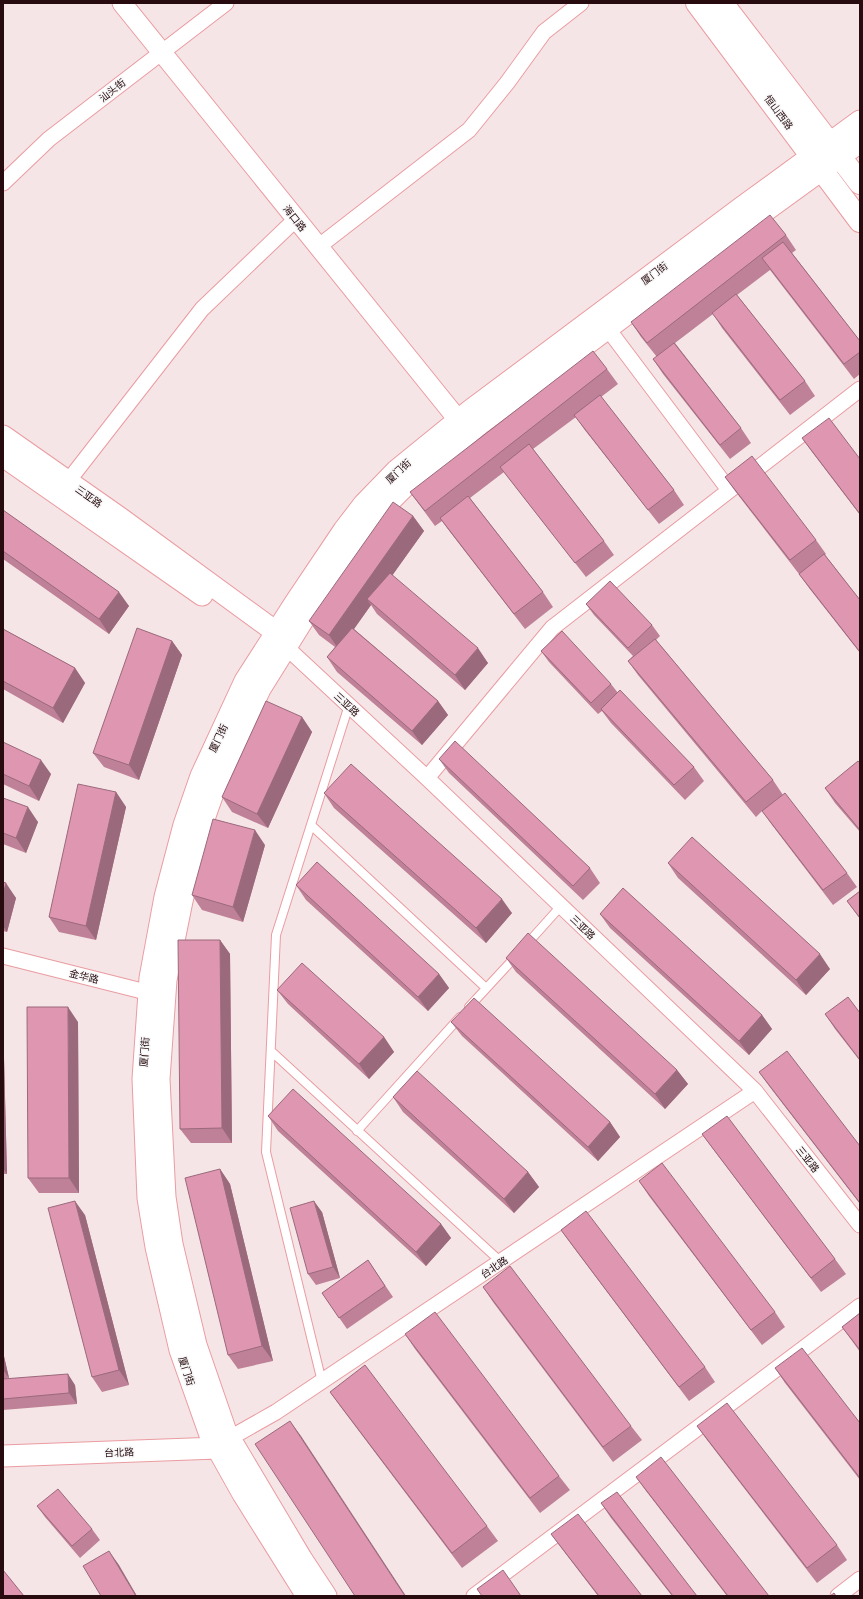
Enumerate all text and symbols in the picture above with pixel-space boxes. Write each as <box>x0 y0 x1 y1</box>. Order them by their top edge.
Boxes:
street label: 汕头街 <box>96 76 128 105</box>
street label: 恒山西路 <box>761 92 796 132</box>
street label: 海口路 <box>280 203 309 234</box>
street label: 厦门街 <box>638 259 670 288</box>
street label: 厦门街 <box>383 456 414 486</box>
street label: 三亚路 <box>73 482 105 510</box>
street label: 三亚路 <box>331 689 362 719</box>
street label: 厦门街 <box>206 722 231 755</box>
street label: 三亚路 <box>567 912 598 942</box>
street label: 金华路 <box>68 967 100 986</box>
street label: 厦门街 <box>137 1037 152 1067</box>
street label: 三亚路 <box>793 1143 822 1175</box>
street label: 台北路 <box>478 1254 510 1281</box>
street label: 厦门街 <box>176 1355 197 1387</box>
street label: 台北路 <box>104 1445 134 1460</box>

